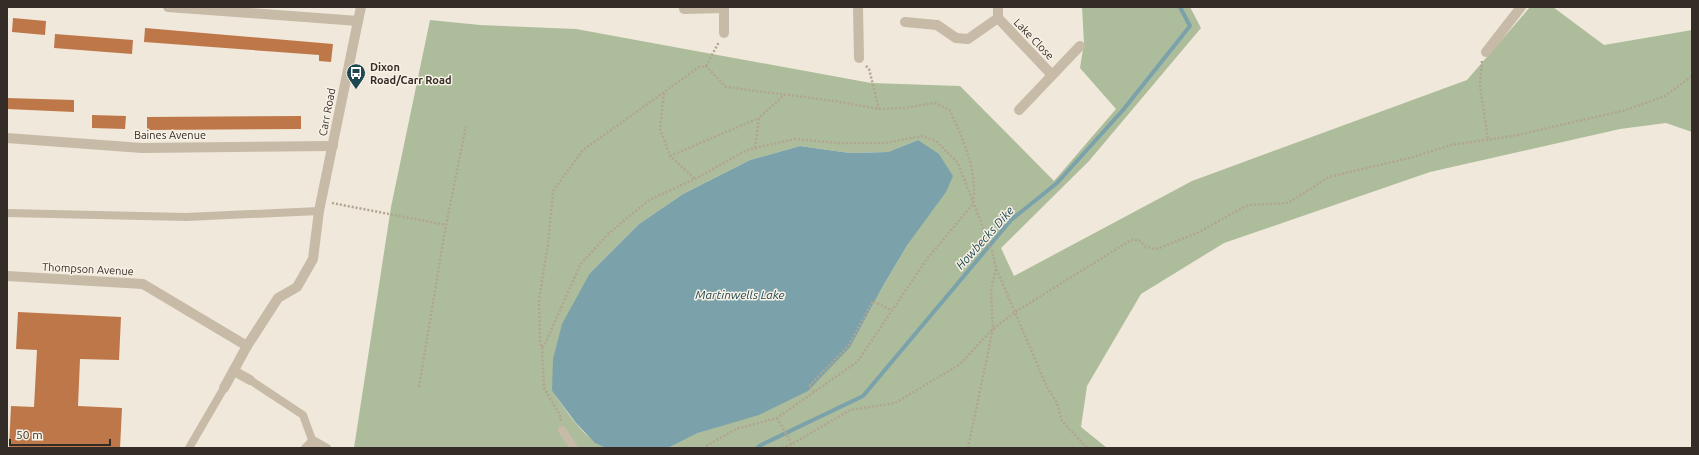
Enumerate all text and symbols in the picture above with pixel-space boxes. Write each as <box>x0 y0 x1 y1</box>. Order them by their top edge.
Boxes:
street label: Lake Close <box>1012 16 1056 62</box>
place label: Dixon Road/Carr Road <box>370 61 451 86</box>
bus stop icon: Dixon Road/Carr Road <box>345 62 367 90</box>
street label: Carr Road <box>316 87 338 137</box>
street label: Baines Avenue <box>134 129 206 141</box>
water label: Howbecks Dike <box>953 204 1016 272</box>
street label: Thompson Avenue <box>42 261 134 277</box>
water label: Martinwells Lake <box>695 288 785 301</box>
scale bar <box>10 421 110 447</box>
text: 50 m <box>16 428 43 441</box>

